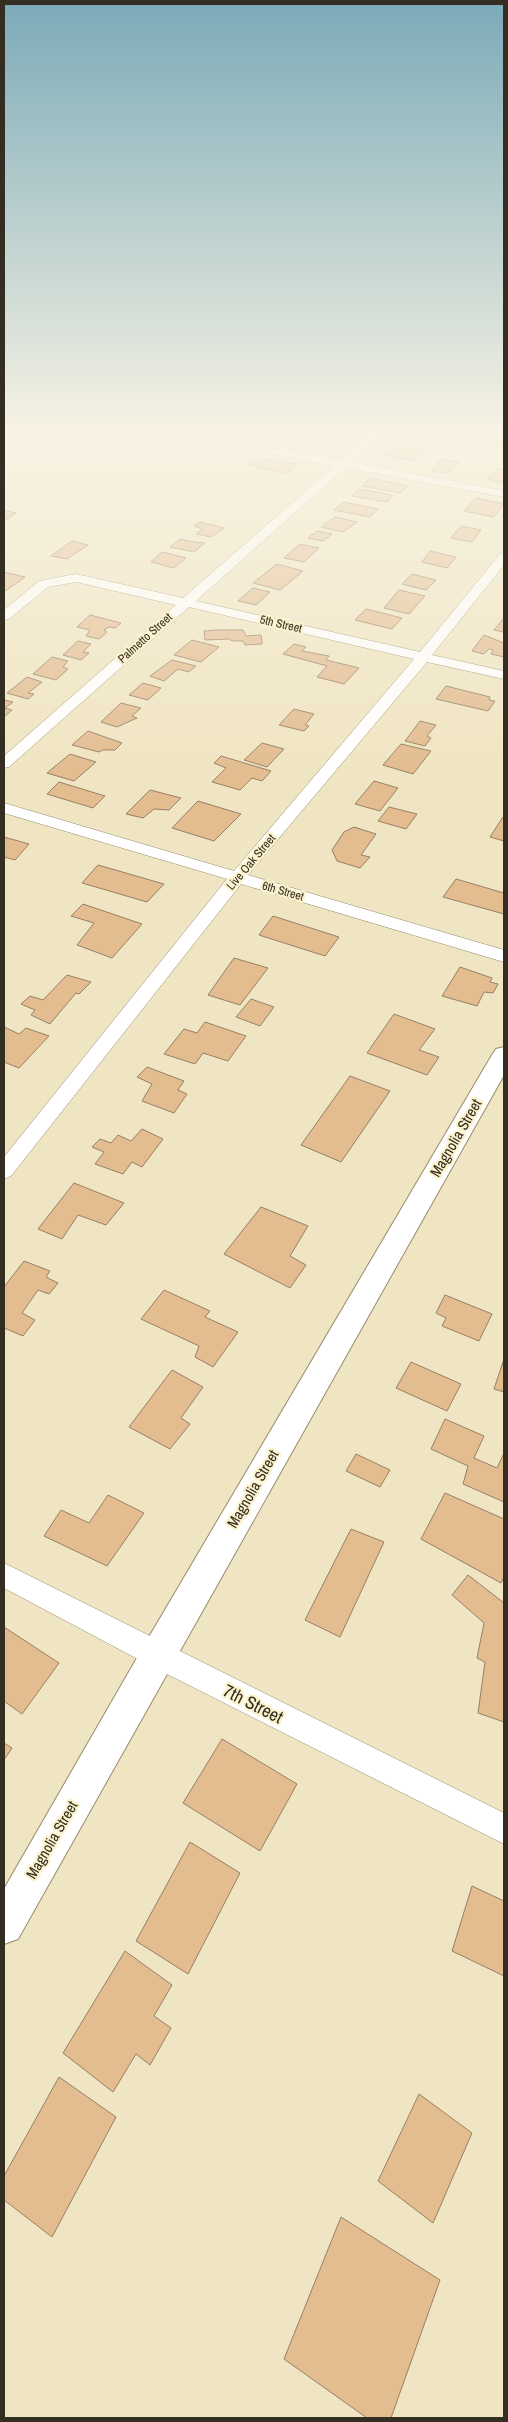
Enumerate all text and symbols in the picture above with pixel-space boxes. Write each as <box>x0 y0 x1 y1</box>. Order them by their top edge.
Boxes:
street label: Palmetto Street <box>114 609 176 667</box>
street label: 5th Street <box>258 611 304 637</box>
street label: Live Oak Street <box>223 830 279 893</box>
street label: 6th Street <box>260 877 306 905</box>
street label: Magnolia Street <box>425 1094 487 1181</box>
street label: Magnolia Street <box>222 1445 284 1532</box>
street label: 7th Street <box>219 1678 287 1729</box>
street label: Magnolia Street <box>21 1796 83 1883</box>

